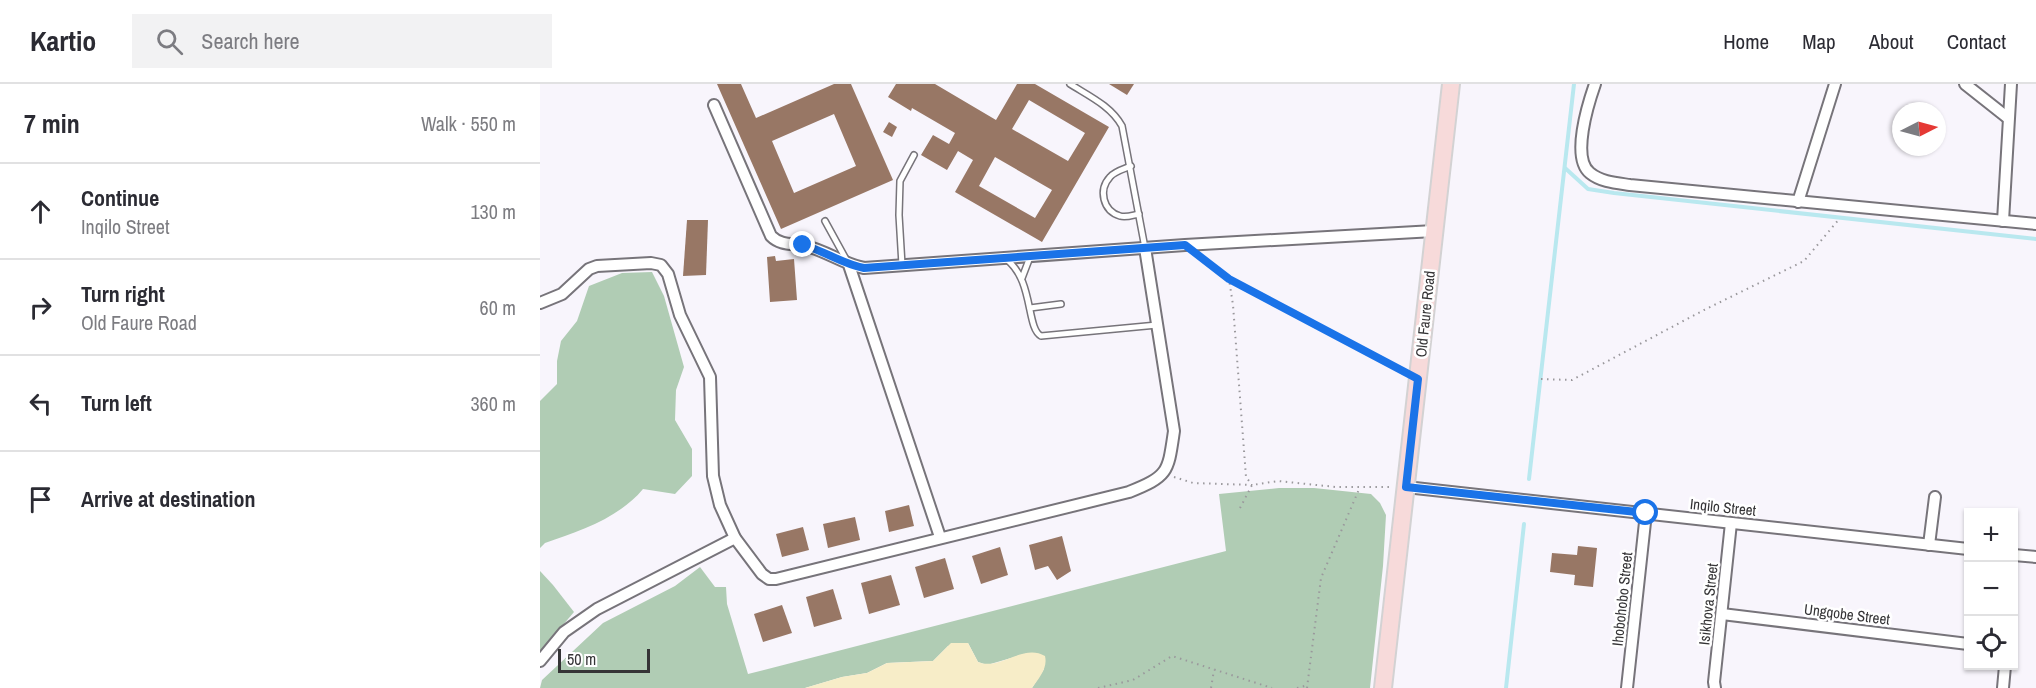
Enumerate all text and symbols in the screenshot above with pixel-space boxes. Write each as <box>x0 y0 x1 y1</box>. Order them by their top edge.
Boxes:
search box <box>132 14 552 68</box>
text: Kartio <box>30 22 96 60</box>
icon: search <box>153 25 186 58</box>
text: Search here <box>201 26 300 56</box>
text: Home <box>1723 27 1769 56</box>
text: Map <box>1802 27 1836 56</box>
text: About <box>1869 27 1914 56</box>
text: Contact <box>1947 27 2006 56</box>
north arrow <box>1892 102 1946 156</box>
text: 7 min <box>24 106 80 141</box>
text: Walk · 550 m <box>421 110 516 137</box>
text: Continue <box>81 183 159 213</box>
icon: ahead <box>24 195 57 228</box>
text: 130 m <box>470 198 516 225</box>
text: Inqilo Street <box>81 213 169 240</box>
route end <box>789 231 815 257</box>
street label: Old Faure Road <box>1410 270 1440 358</box>
text: Turn right <box>81 279 165 309</box>
icon: right <box>24 291 57 324</box>
text: 60 m <box>480 294 516 321</box>
text: Old Faure Road <box>81 309 197 336</box>
icon: left <box>24 387 57 420</box>
text: Turn left <box>81 388 152 418</box>
text: 360 m <box>470 390 516 417</box>
icon: arrive <box>24 483 57 516</box>
text: Arrive at destination <box>81 484 255 514</box>
street label: Inqilo Street <box>1689 493 1758 521</box>
route start <box>1632 499 1658 525</box>
map controls <box>1964 508 2018 670</box>
button: + <box>1964 508 2018 562</box>
street label: Ihobohobo Street <box>1607 550 1637 647</box>
street label: Isikhova Street <box>1693 562 1723 646</box>
button: − <box>1964 562 2018 616</box>
street label: Ungqobe Street <box>1803 598 1892 630</box>
button: locate <box>1964 616 2018 670</box>
scale bar <box>558 646 650 674</box>
text: 50 m <box>567 648 596 670</box>

